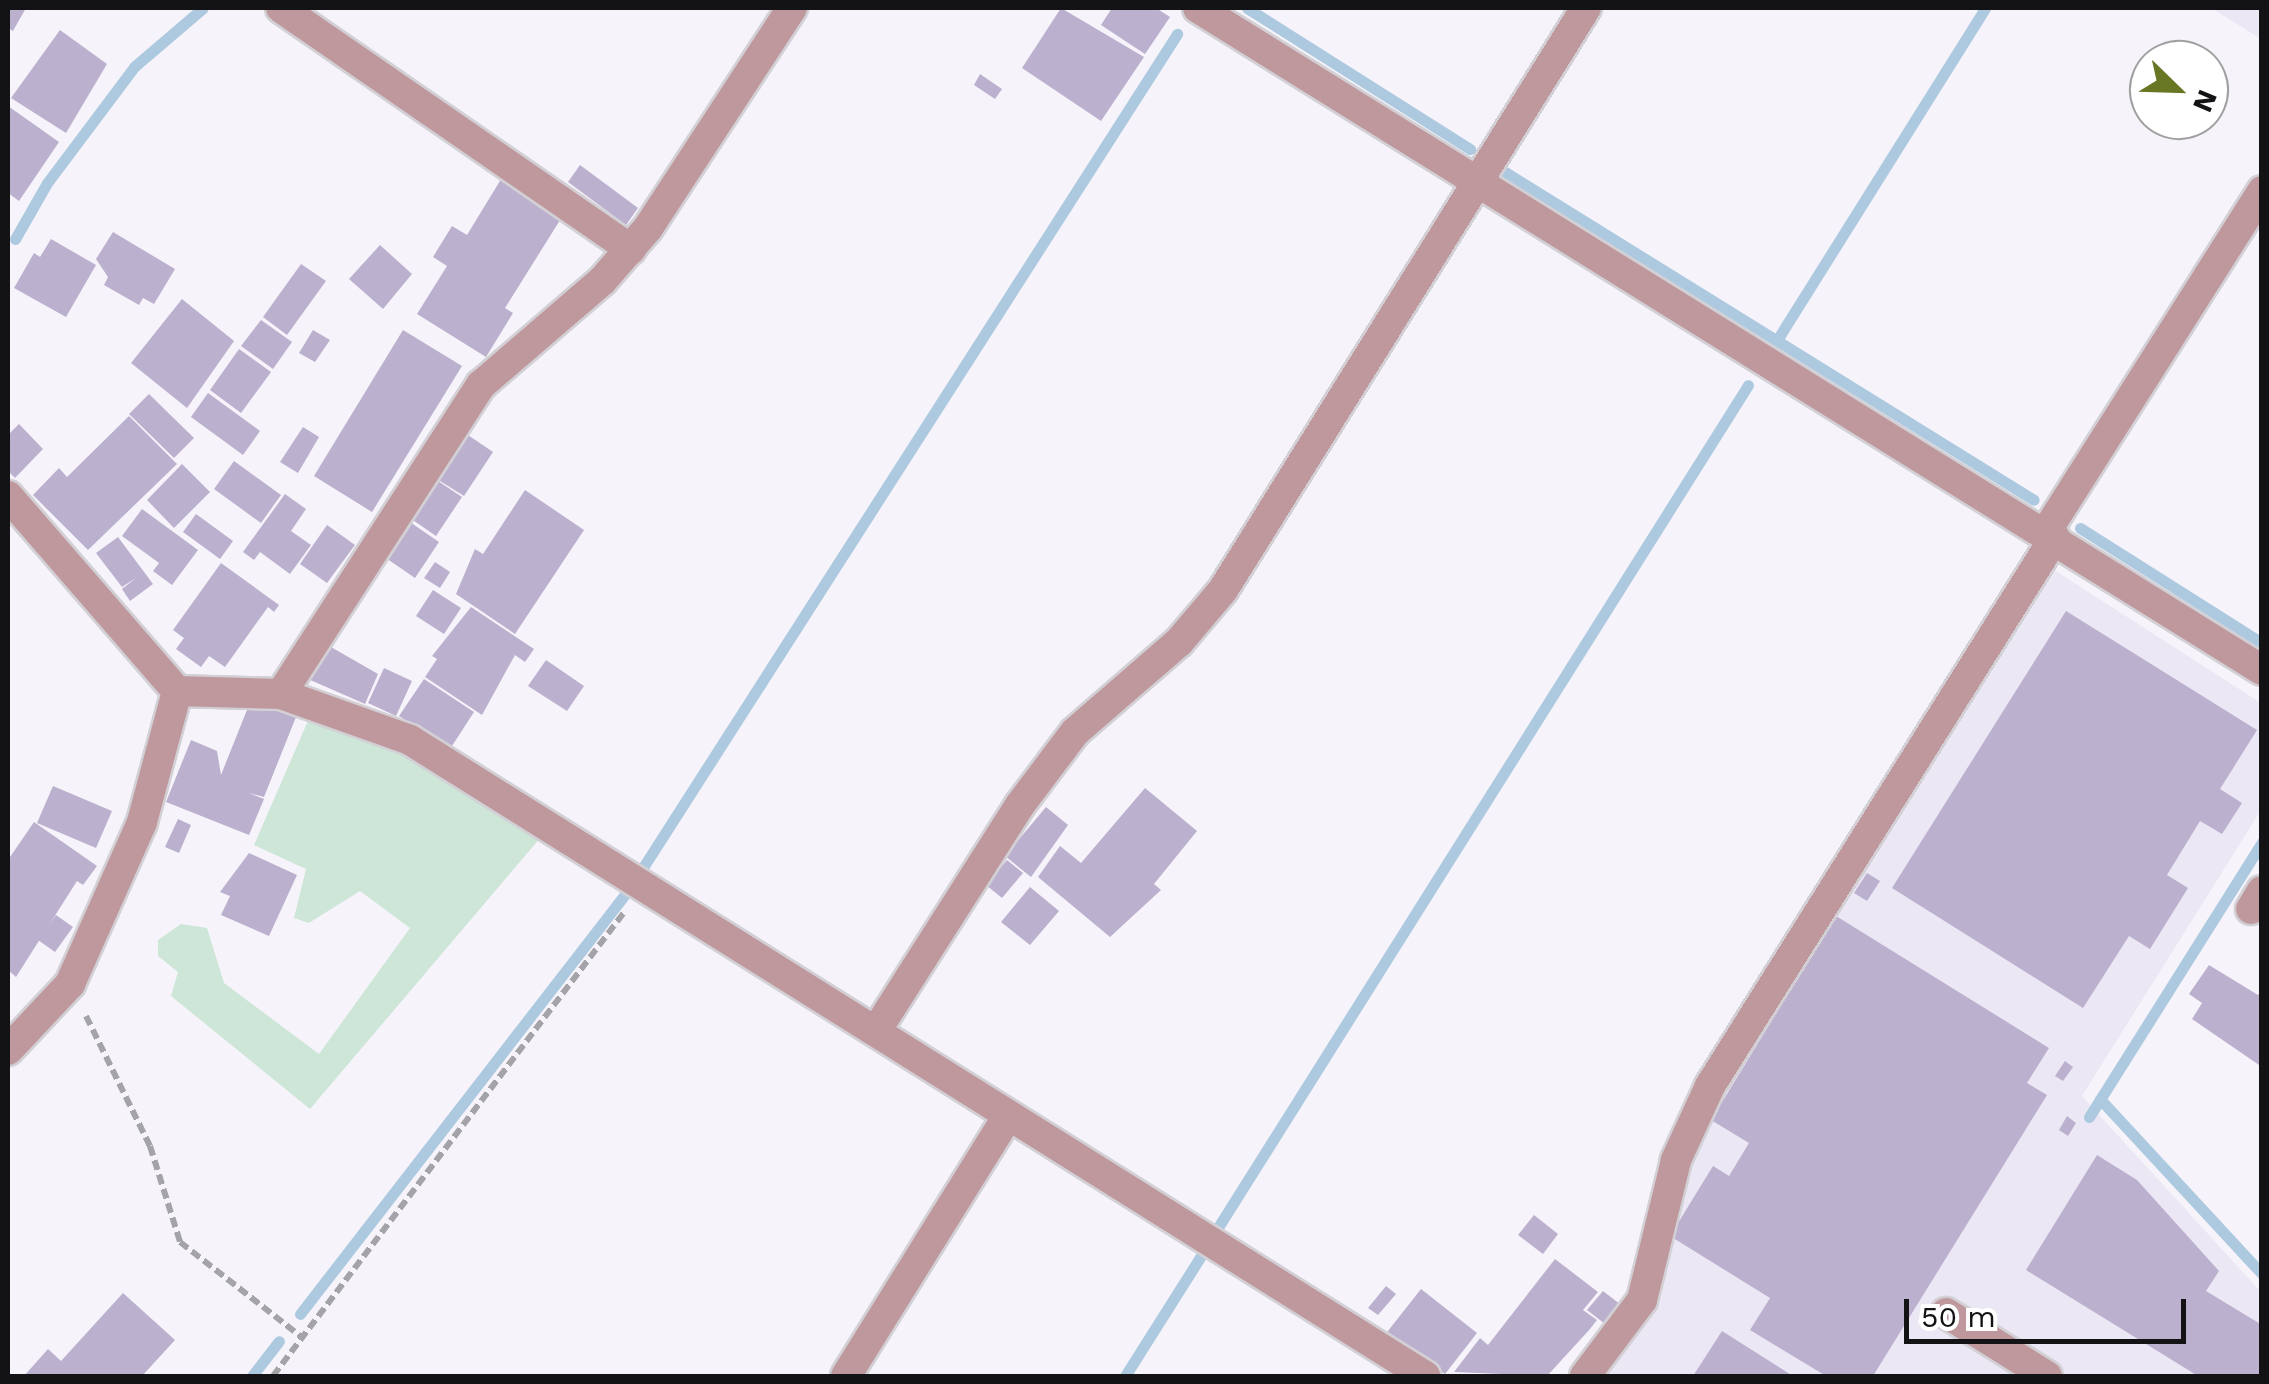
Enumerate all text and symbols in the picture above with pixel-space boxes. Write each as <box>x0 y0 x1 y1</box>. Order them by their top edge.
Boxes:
north arrow <box>2129 40 2229 140</box>
text: N <box>2186 85 2224 117</box>
scale bar <box>1909 1279 2192 1341</box>
text: 50 m <box>1921 1299 1996 1334</box>

